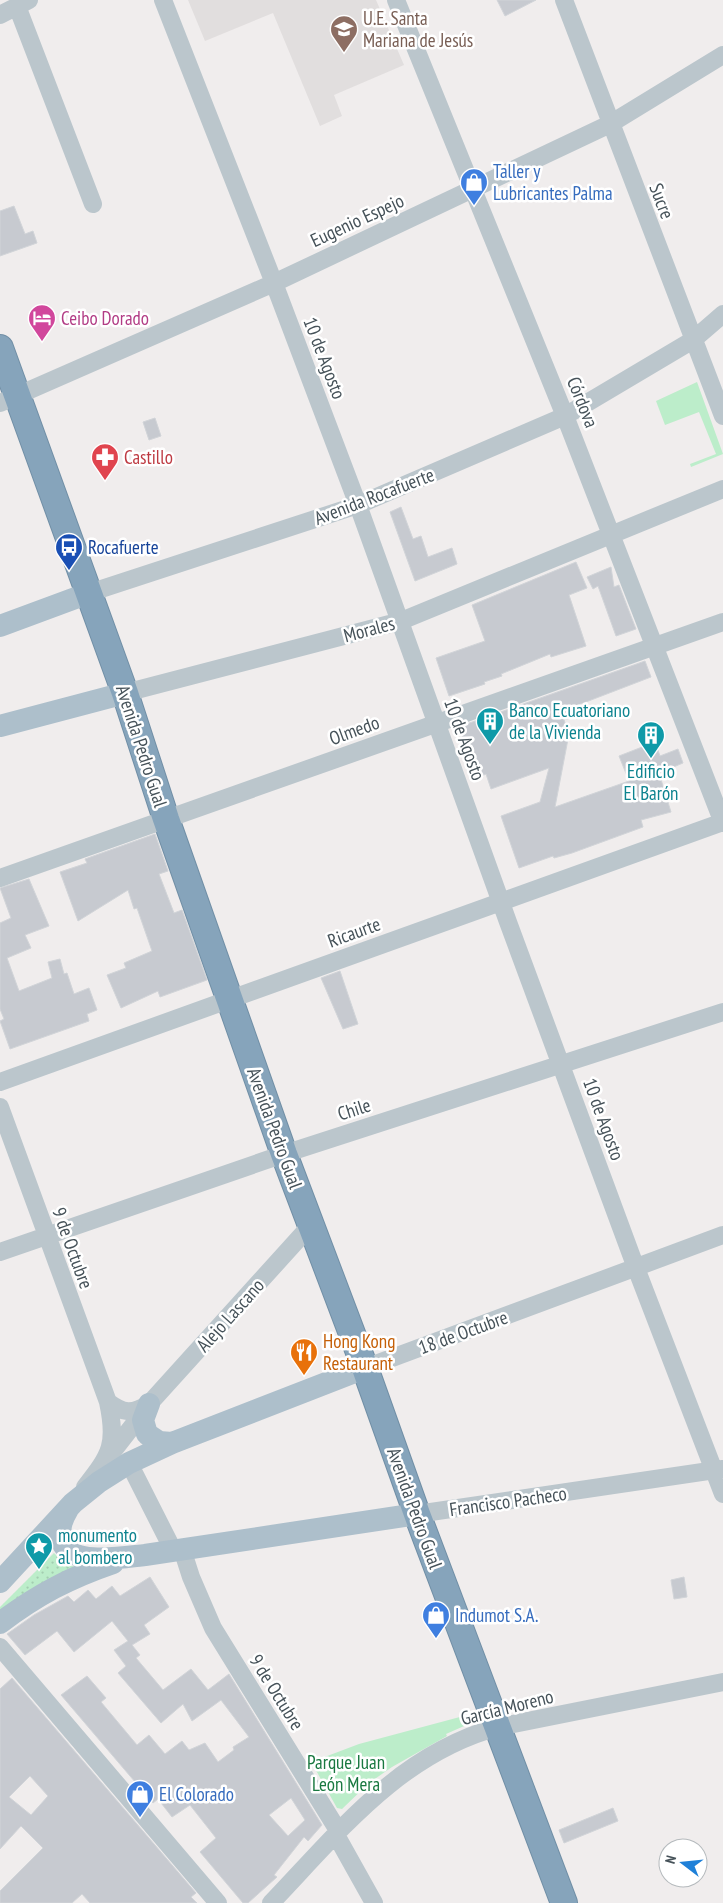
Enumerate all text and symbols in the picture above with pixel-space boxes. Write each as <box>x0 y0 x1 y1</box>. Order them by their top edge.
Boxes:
place label: U.E. Santa Mariana de Jesús <box>363 6 473 52</box>
school or university icon: U.E. Santa Mariana de Jesús <box>329 14 359 53</box>
place label: Taller y Lubricantes Palma <box>493 159 613 205</box>
shop icon: Taller y Lubricantes Palma <box>459 167 489 206</box>
street label: Sucre <box>644 180 680 222</box>
street label: Eugenio Espejo <box>307 188 407 252</box>
hotel icon: Ceibo Dorado <box>27 303 57 342</box>
place label: Ceibo Dorado <box>61 306 149 330</box>
street label: 10 de Agosto <box>298 314 352 402</box>
street label: Córdova <box>562 373 604 431</box>
pharmacy icon: Castillo <box>90 442 120 481</box>
place label: Castillo <box>124 445 173 469</box>
street label: Avenida Rocafuerte <box>311 462 437 530</box>
bus stop icon: Rocafuerte <box>54 532 84 571</box>
place label: Rocafuerte <box>88 535 159 559</box>
street label: Morales <box>341 611 397 647</box>
street label: Avenida Pedro Gual <box>111 682 173 811</box>
street label: 10 de Agosto <box>439 695 491 783</box>
place label: Banco Ecuatoriano de la Vivienda <box>509 698 630 744</box>
building icon: Banco Ecuatoriano de la Vivienda <box>475 706 505 745</box>
street label: Olmedo <box>326 710 382 750</box>
building icon: Edificio El Barón <box>636 720 666 759</box>
place label: Edificio El Barón <box>624 759 678 805</box>
street label: Ricaurte <box>324 911 384 953</box>
street label: Avenida Pedro Gual <box>242 1064 308 1192</box>
street label: 10 de Agosto <box>578 1075 630 1163</box>
street label: Chile <box>334 1092 374 1126</box>
street label: 9 de Octubre <box>47 1204 99 1292</box>
street label: Alejo Lascano <box>191 1273 269 1357</box>
street label: 18 de Octubre <box>415 1305 511 1359</box>
place label: Hong Kong Restaurant <box>323 1329 395 1375</box>
restaurant icon: Hong Kong Restaurant <box>289 1337 319 1376</box>
street label: Avenida Pedro Gual <box>382 1444 448 1572</box>
street label: Francisco Pacheco <box>448 1481 568 1521</box>
place label: monumento al bombero <box>58 1523 137 1569</box>
place icon: monumento al bombero <box>24 1531 54 1570</box>
shop icon: Indumot S.A. <box>421 1600 451 1639</box>
place label: Indumot S.A. <box>455 1603 538 1627</box>
street label: 9 de Octubre <box>244 1650 310 1734</box>
street label: García Moreno <box>458 1684 556 1730</box>
park label: Parque Juan León Mera <box>307 1750 385 1796</box>
shop icon: El Colorado <box>125 1779 155 1818</box>
place label: El Colorado <box>159 1782 234 1806</box>
north arrow <box>658 1838 708 1888</box>
text: N <box>661 1853 680 1866</box>

